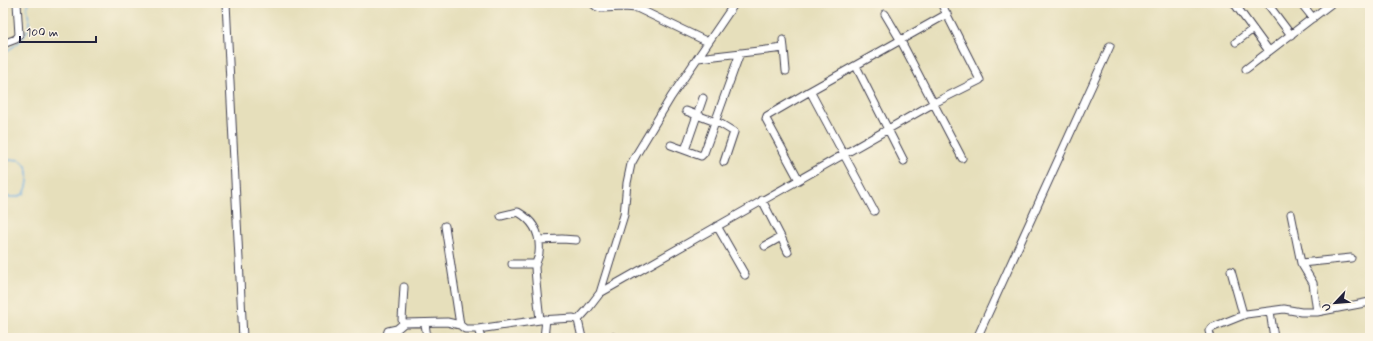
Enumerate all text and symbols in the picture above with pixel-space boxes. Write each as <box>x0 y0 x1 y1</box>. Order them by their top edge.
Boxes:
scale bar <box>20 18 96 44</box>
text: 100 m <box>26 25 58 41</box>
north arrow <box>1315 283 1355 323</box>
text: U <box>1319 301 1335 313</box>

